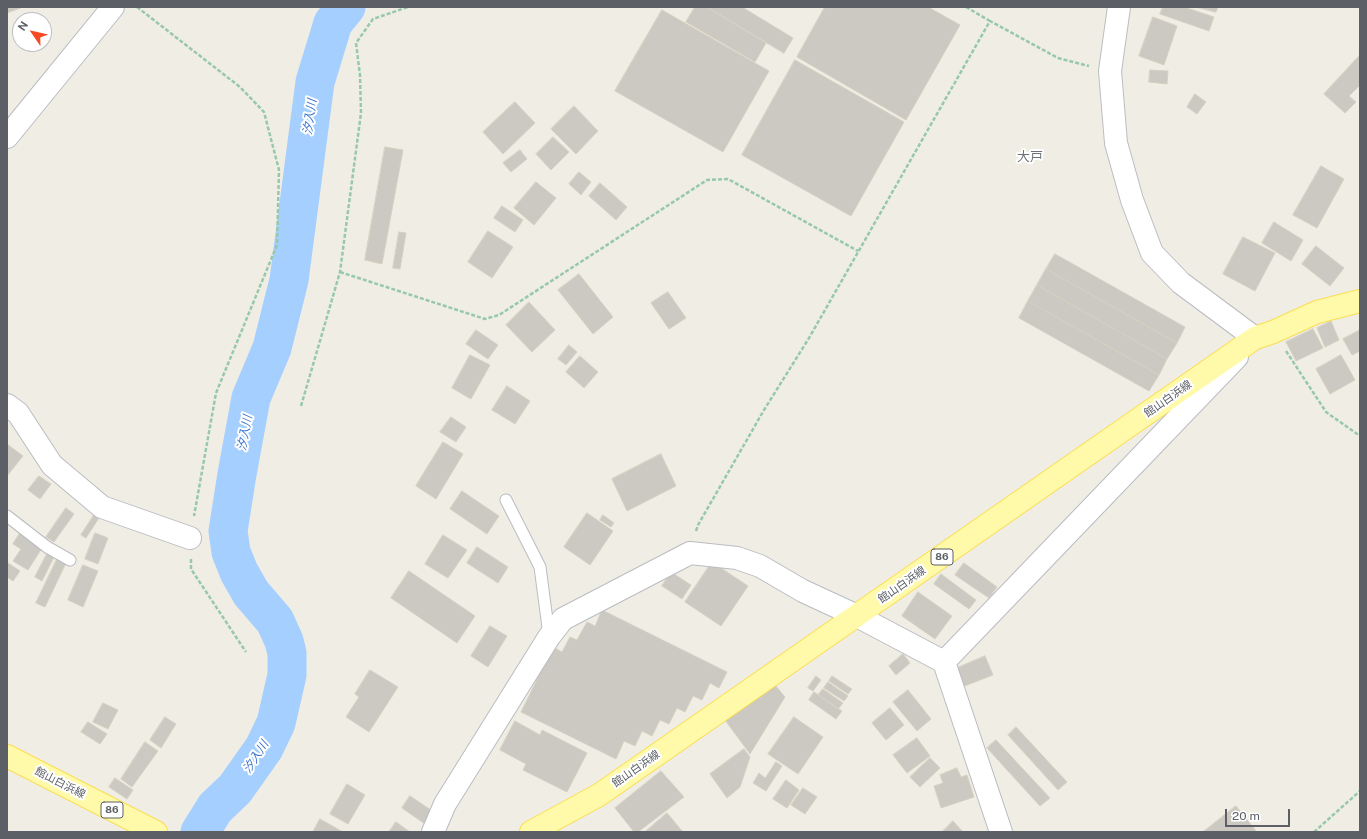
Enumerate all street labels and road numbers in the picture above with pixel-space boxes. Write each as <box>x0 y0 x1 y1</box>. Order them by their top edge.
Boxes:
street label: 館山白浜線 <box>1142 378 1194 420</box>
road number: 86 <box>931 549 953 565</box>
street label: 館山白浜線 <box>876 564 928 606</box>
street label: 館山白浜線 <box>610 748 662 790</box>
street label: 館山白浜線 <box>33 765 87 801</box>
road number: 86 <box>101 802 123 818</box>

